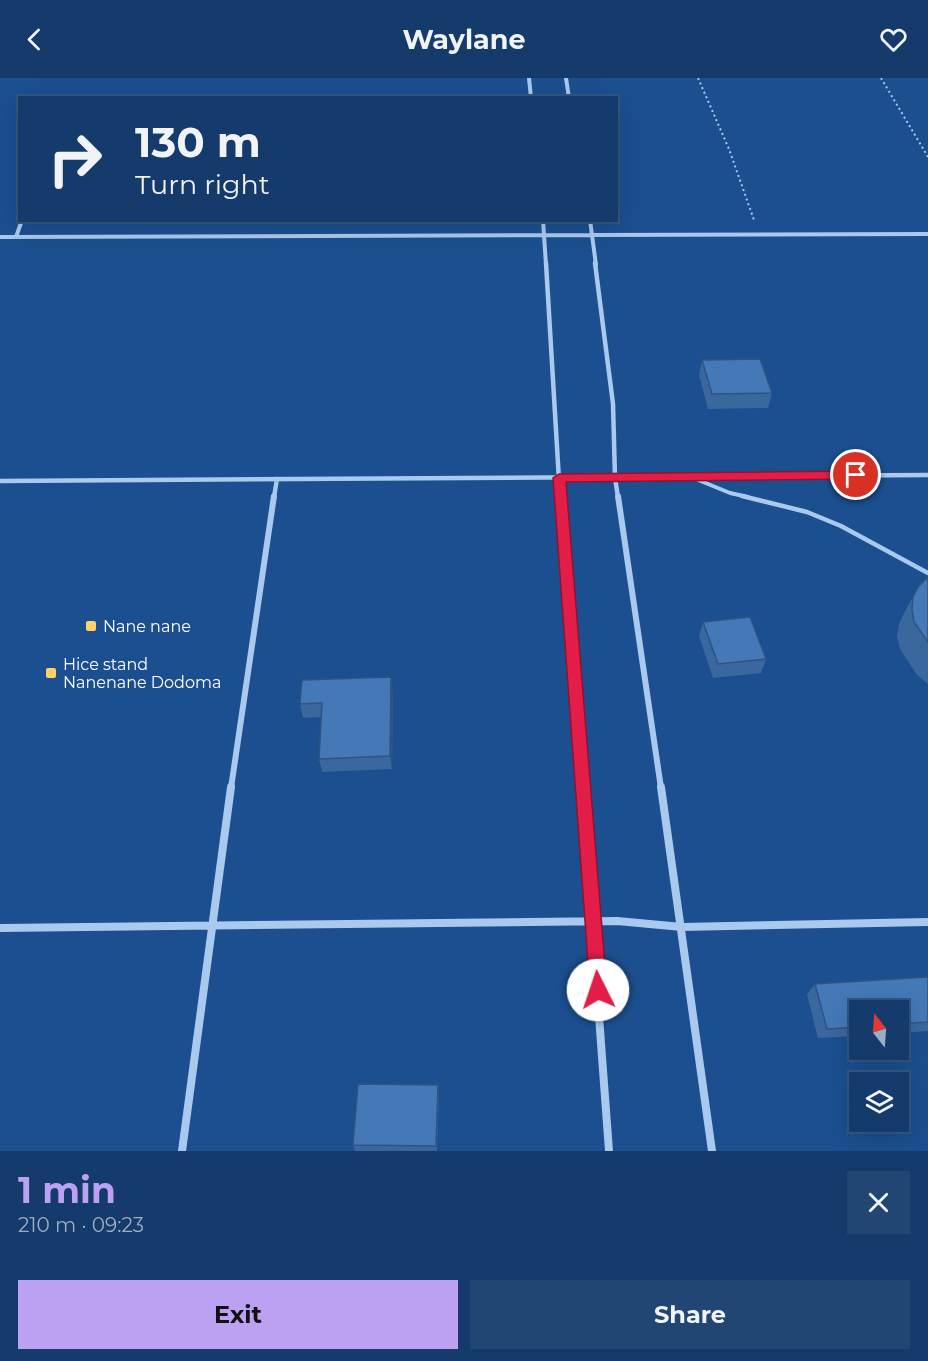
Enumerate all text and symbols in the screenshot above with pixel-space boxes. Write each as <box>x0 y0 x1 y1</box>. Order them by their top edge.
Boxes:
icon: back <box>18 23 51 56</box>
text: Waylane <box>402 23 526 56</box>
icon: heart <box>877 23 910 56</box>
text: 130 m <box>135 116 261 168</box>
icon: right <box>36 120 114 198</box>
text: Turn right <box>135 168 270 201</box>
pin <box>830 449 881 500</box>
icon: arrive <box>839 458 872 491</box>
place label: Nane nane <box>103 617 191 636</box>
marker: Nane nane <box>84 619 98 633</box>
place label: Hice stand Nanenane Dodoma <box>63 655 221 692</box>
marker: Hice stand Nanenane Dodoma <box>44 666 58 680</box>
position arrow <box>566 958 630 1022</box>
north arrow <box>849 1000 909 1060</box>
map controls <box>849 1000 909 1132</box>
button: layers <box>849 1072 909 1132</box>
text: 1 min <box>18 1168 116 1212</box>
button: close <box>847 1171 910 1234</box>
text: 210 m · 09:23 <box>18 1213 144 1237</box>
button: Exit <box>18 1280 458 1349</box>
button: Share <box>470 1280 910 1349</box>

